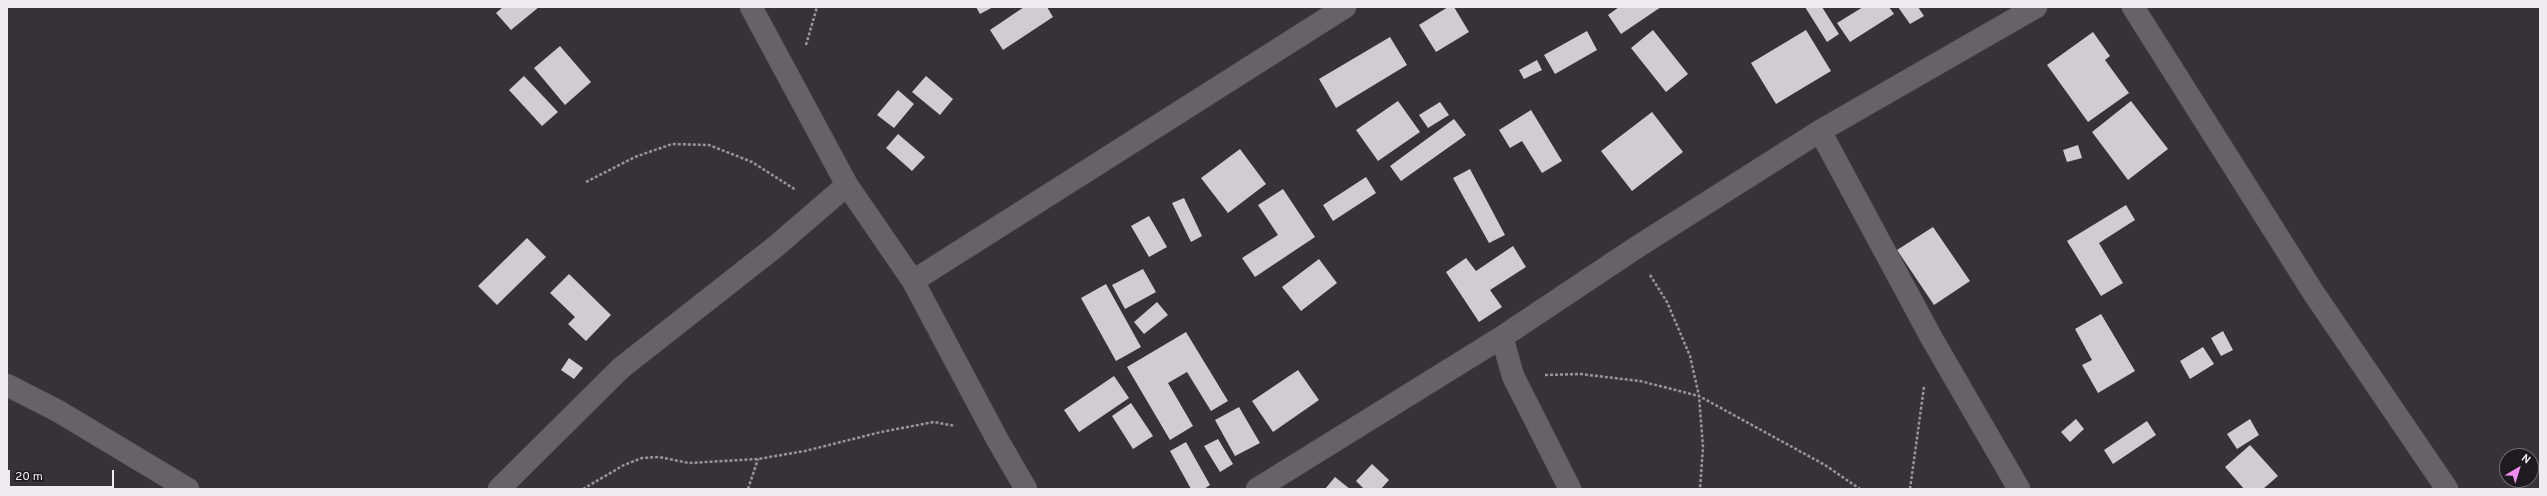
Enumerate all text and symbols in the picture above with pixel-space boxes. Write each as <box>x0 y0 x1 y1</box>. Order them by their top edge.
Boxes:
north arrow <box>2499 448 2539 488</box>
text: N <box>2518 451 2533 467</box>
scale bar <box>10 462 116 488</box>
text: 20 m <box>15 469 43 485</box>

